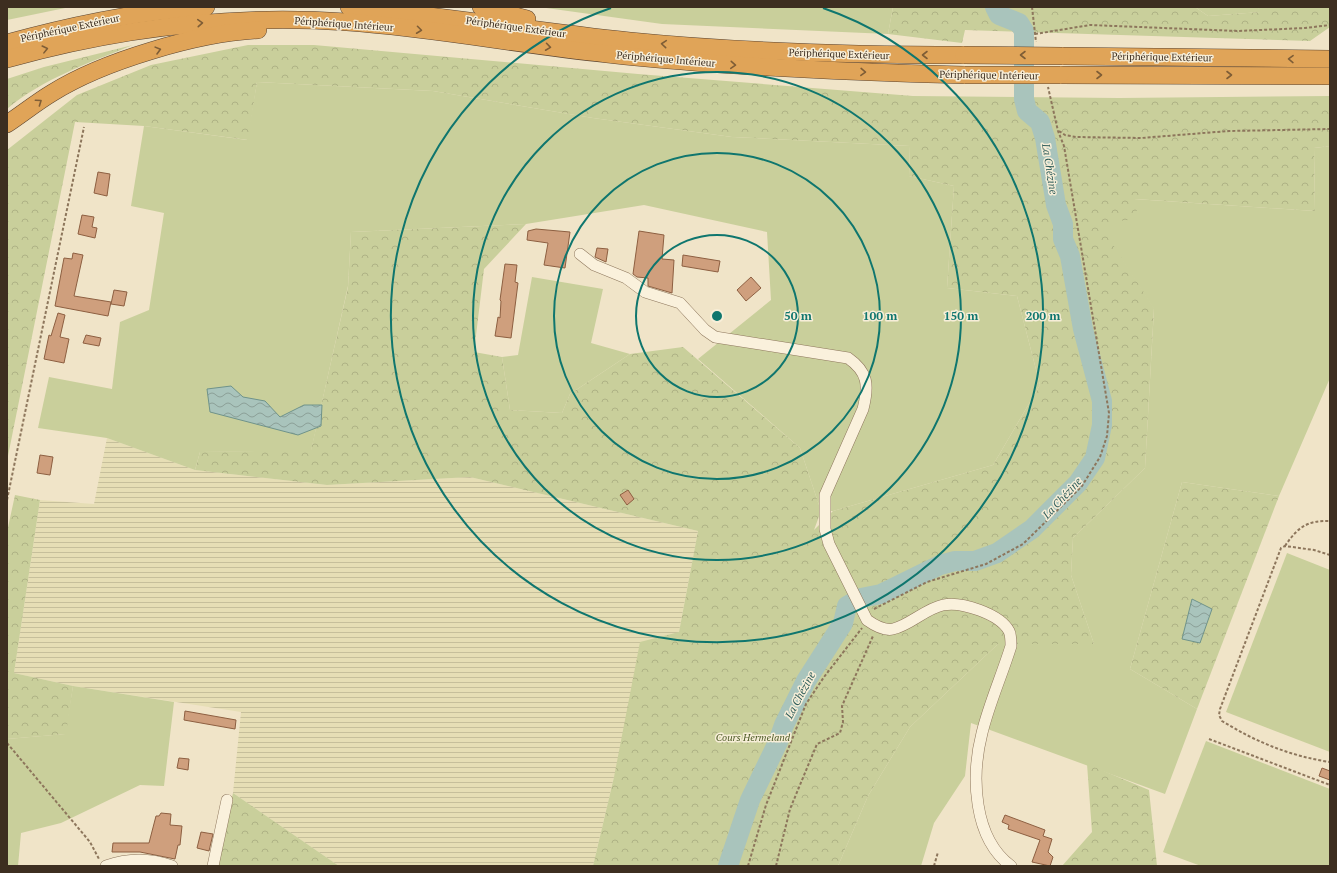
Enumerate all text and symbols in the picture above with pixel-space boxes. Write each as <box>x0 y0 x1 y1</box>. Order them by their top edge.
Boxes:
street label: Périphérique Extérieur <box>19 11 121 45</box>
street label: Périphérique Intérieur <box>294 14 394 34</box>
street label: Périphérique Extérieur <box>465 14 567 40</box>
one-way arrow <box>197 19 203 28</box>
one-way arrow <box>416 25 422 34</box>
one-way arrow <box>661 39 667 48</box>
one-way arrow <box>545 42 551 51</box>
one-way arrow <box>41 45 48 54</box>
one-way arrow <box>154 46 161 55</box>
street label: Périphérique Extérieur <box>788 46 890 62</box>
street label: Périphérique Intérieur <box>616 48 716 70</box>
street label: Périphérique Extérieur <box>1111 50 1213 64</box>
one-way arrow <box>922 51 928 59</box>
one-way arrow <box>1020 51 1026 60</box>
one-way arrow <box>1288 55 1294 63</box>
one-way arrow <box>730 61 736 70</box>
one-way arrow <box>860 68 866 76</box>
street label: Périphérique Intérieur <box>939 68 1039 82</box>
one-way arrow <box>1096 71 1102 79</box>
one-way arrow <box>1226 71 1232 79</box>
one-way arrow <box>35 99 42 107</box>
water label: La Chézine <box>1039 142 1061 195</box>
text: 50 m <box>784 308 812 323</box>
text: 100 m <box>863 308 897 323</box>
text: 150 m <box>944 308 978 323</box>
text: 200 m <box>1026 308 1060 323</box>
centre of rings <box>710 309 724 323</box>
water label: La Chézine <box>1039 474 1085 522</box>
water label: La Chézine <box>781 669 818 722</box>
park label: Cours Hermeland <box>716 731 791 744</box>

